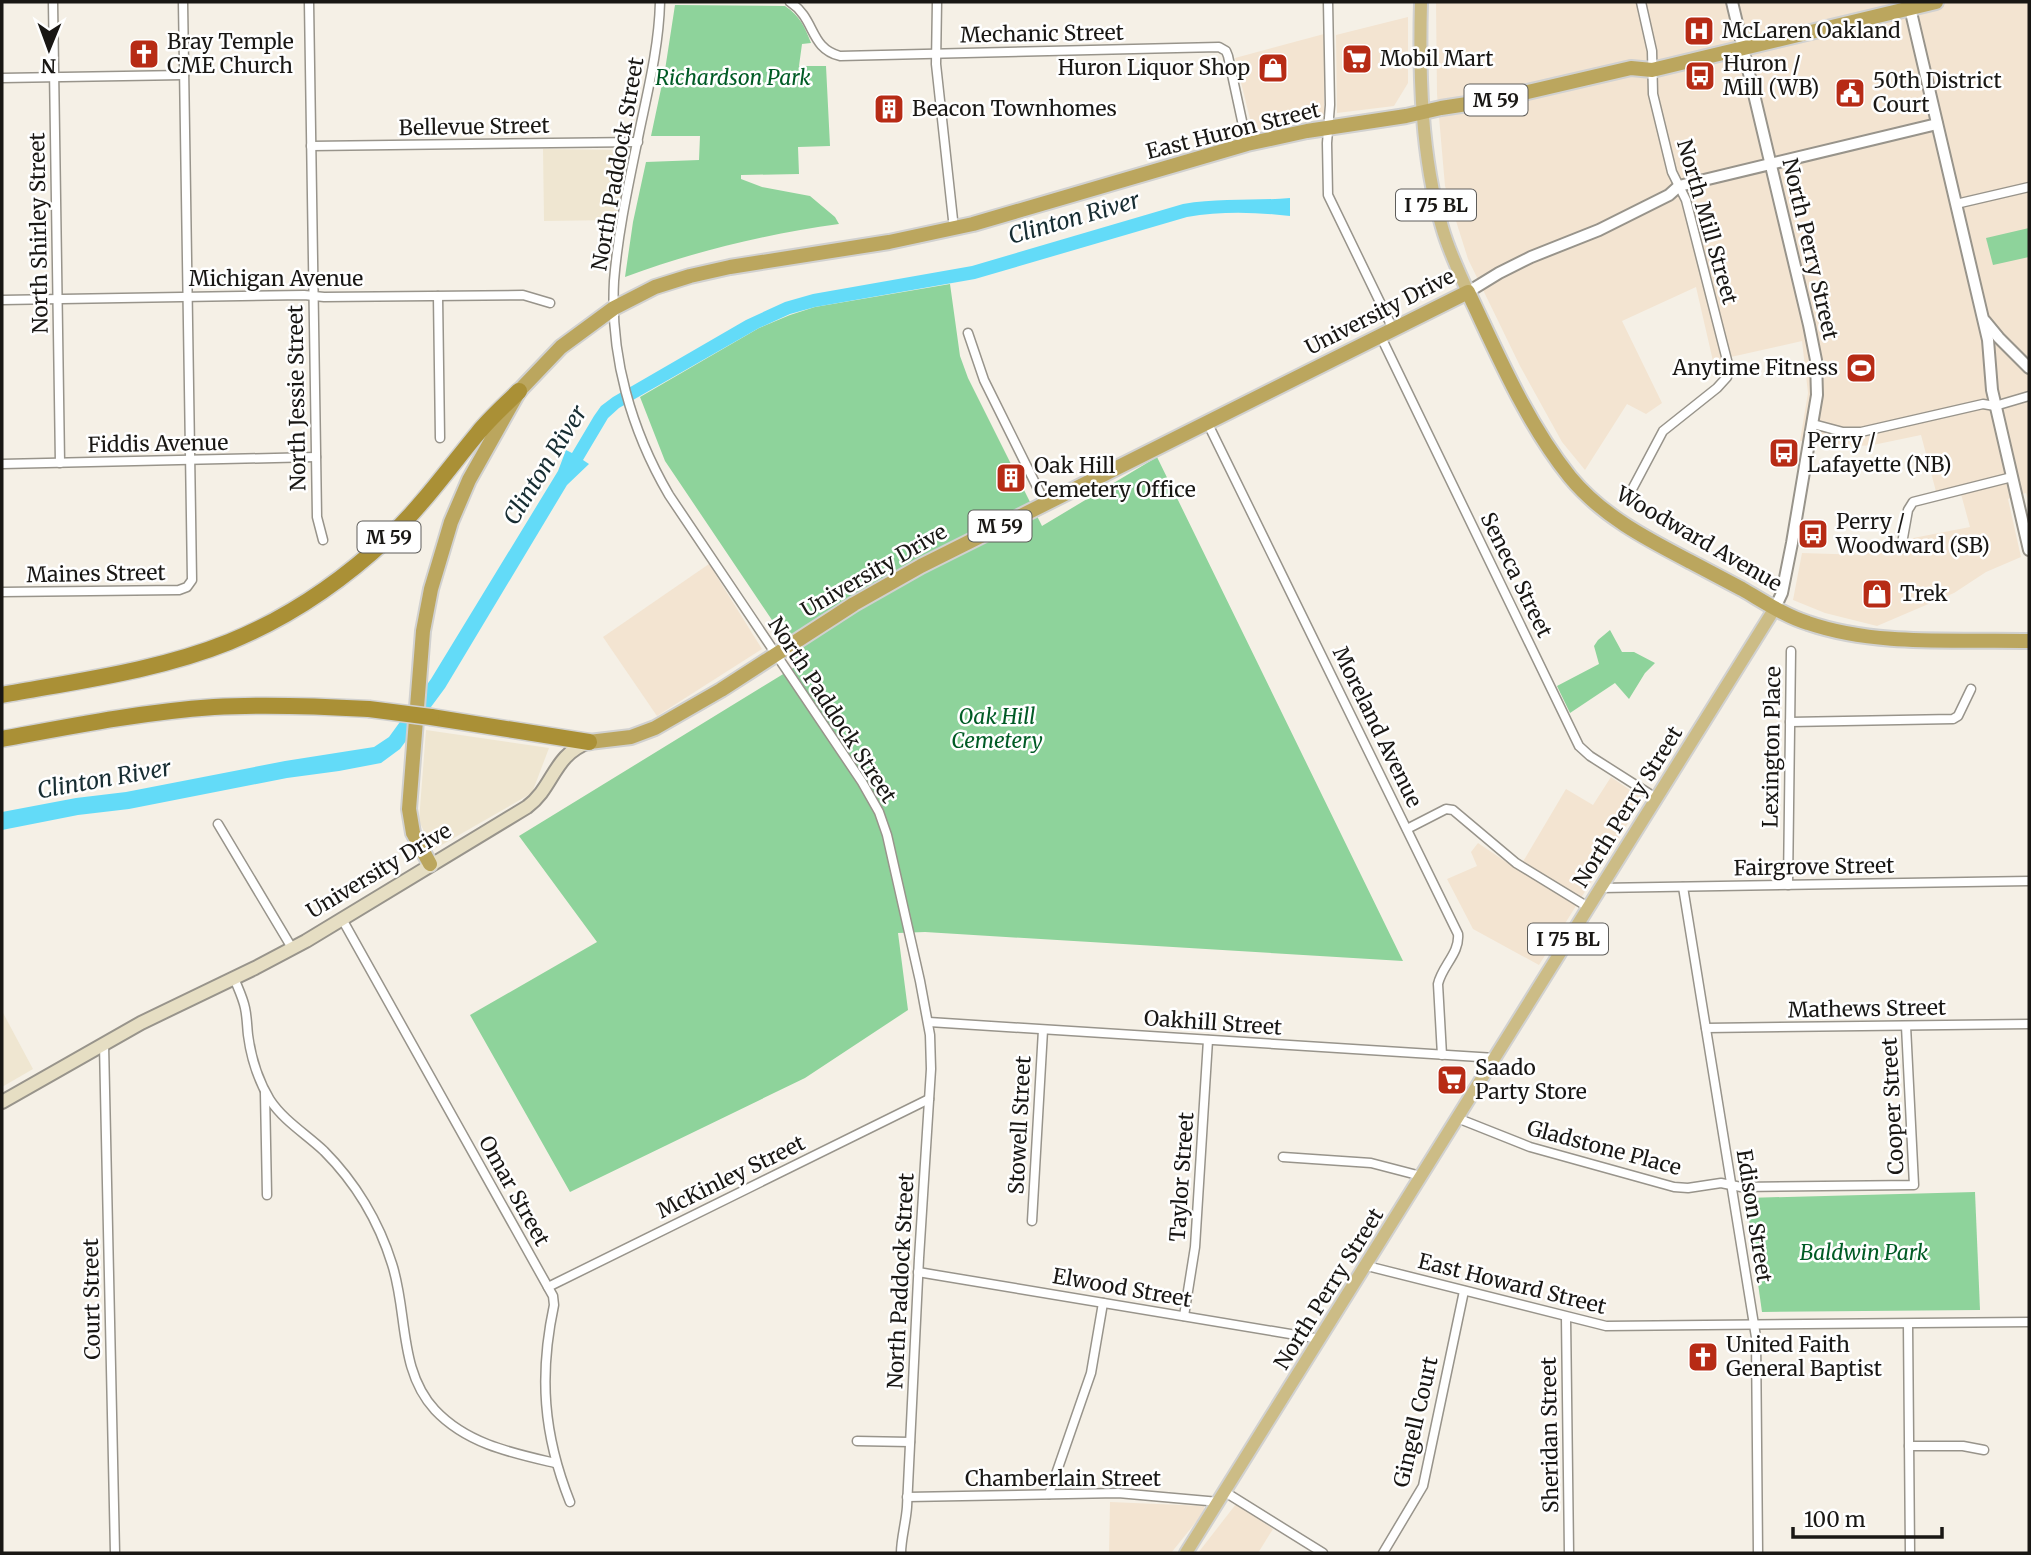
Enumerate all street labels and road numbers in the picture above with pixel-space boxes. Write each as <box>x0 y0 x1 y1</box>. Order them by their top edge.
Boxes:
street label: Mechanic Street <box>960 19 1124 48</box>
street label: North Paddock Street <box>585 55 650 273</box>
road number: M 59 <box>1464 85 1528 116</box>
street label: East Huron Street <box>1143 96 1323 165</box>
street label: Bellevue Street <box>398 112 550 141</box>
street label: North Shirley Street <box>23 132 54 334</box>
street label: North Mill Street <box>1671 136 1744 307</box>
street label: North Perry Street <box>1776 156 1844 342</box>
road number: I 75 BL <box>1396 190 1476 220</box>
street label: University Drive <box>1301 262 1459 361</box>
street label: Michigan Avenue <box>189 265 363 292</box>
street label: North Jessie Street <box>281 305 312 491</box>
street label: Fiddis Avenue <box>88 429 229 458</box>
street label: Woodward Avenue <box>1611 480 1787 597</box>
street label: Seneca Street <box>1475 508 1558 642</box>
road number: M 59 <box>968 510 1032 541</box>
street label: University Drive <box>796 518 952 623</box>
road number: M 59 <box>358 522 420 552</box>
street label: Maines Street <box>26 559 166 588</box>
street label: North Paddock Street <box>762 612 903 808</box>
street label: Moreland Avenue <box>1327 642 1428 812</box>
street label: Lexington Place <box>1757 666 1786 828</box>
street label: North Perry Street <box>1567 721 1688 892</box>
street label: University Drive <box>301 817 456 924</box>
street label: Fairgrove Street <box>1733 852 1895 881</box>
road number: I 75 BL <box>1528 923 1608 954</box>
street label: Mathews Street <box>1788 994 1946 1023</box>
street label: Oakhill Street <box>1143 1004 1283 1041</box>
street label: Cooper Street <box>1875 1037 1910 1175</box>
street label: Stowell Street <box>1002 1055 1037 1195</box>
street label: Taylor Street <box>1163 1111 1200 1243</box>
street label: Gladstone Place <box>1524 1114 1684 1181</box>
street label: McKinley Street <box>652 1129 809 1224</box>
street label: Omar Street <box>473 1131 556 1251</box>
street label: Edison Street <box>1731 1147 1778 1284</box>
street label: North Paddock Street <box>881 1172 920 1390</box>
street label: North Perry Street <box>1268 1203 1389 1374</box>
street label: Court Street <box>77 1238 106 1360</box>
street label: East Howard Street <box>1415 1247 1609 1320</box>
street label: Elwood Street <box>1050 1262 1194 1313</box>
street label: Gingell Court <box>1387 1354 1444 1490</box>
street label: Sheridan Street <box>1535 1357 1564 1513</box>
street label: Chamberlain Street <box>965 1465 1161 1492</box>

